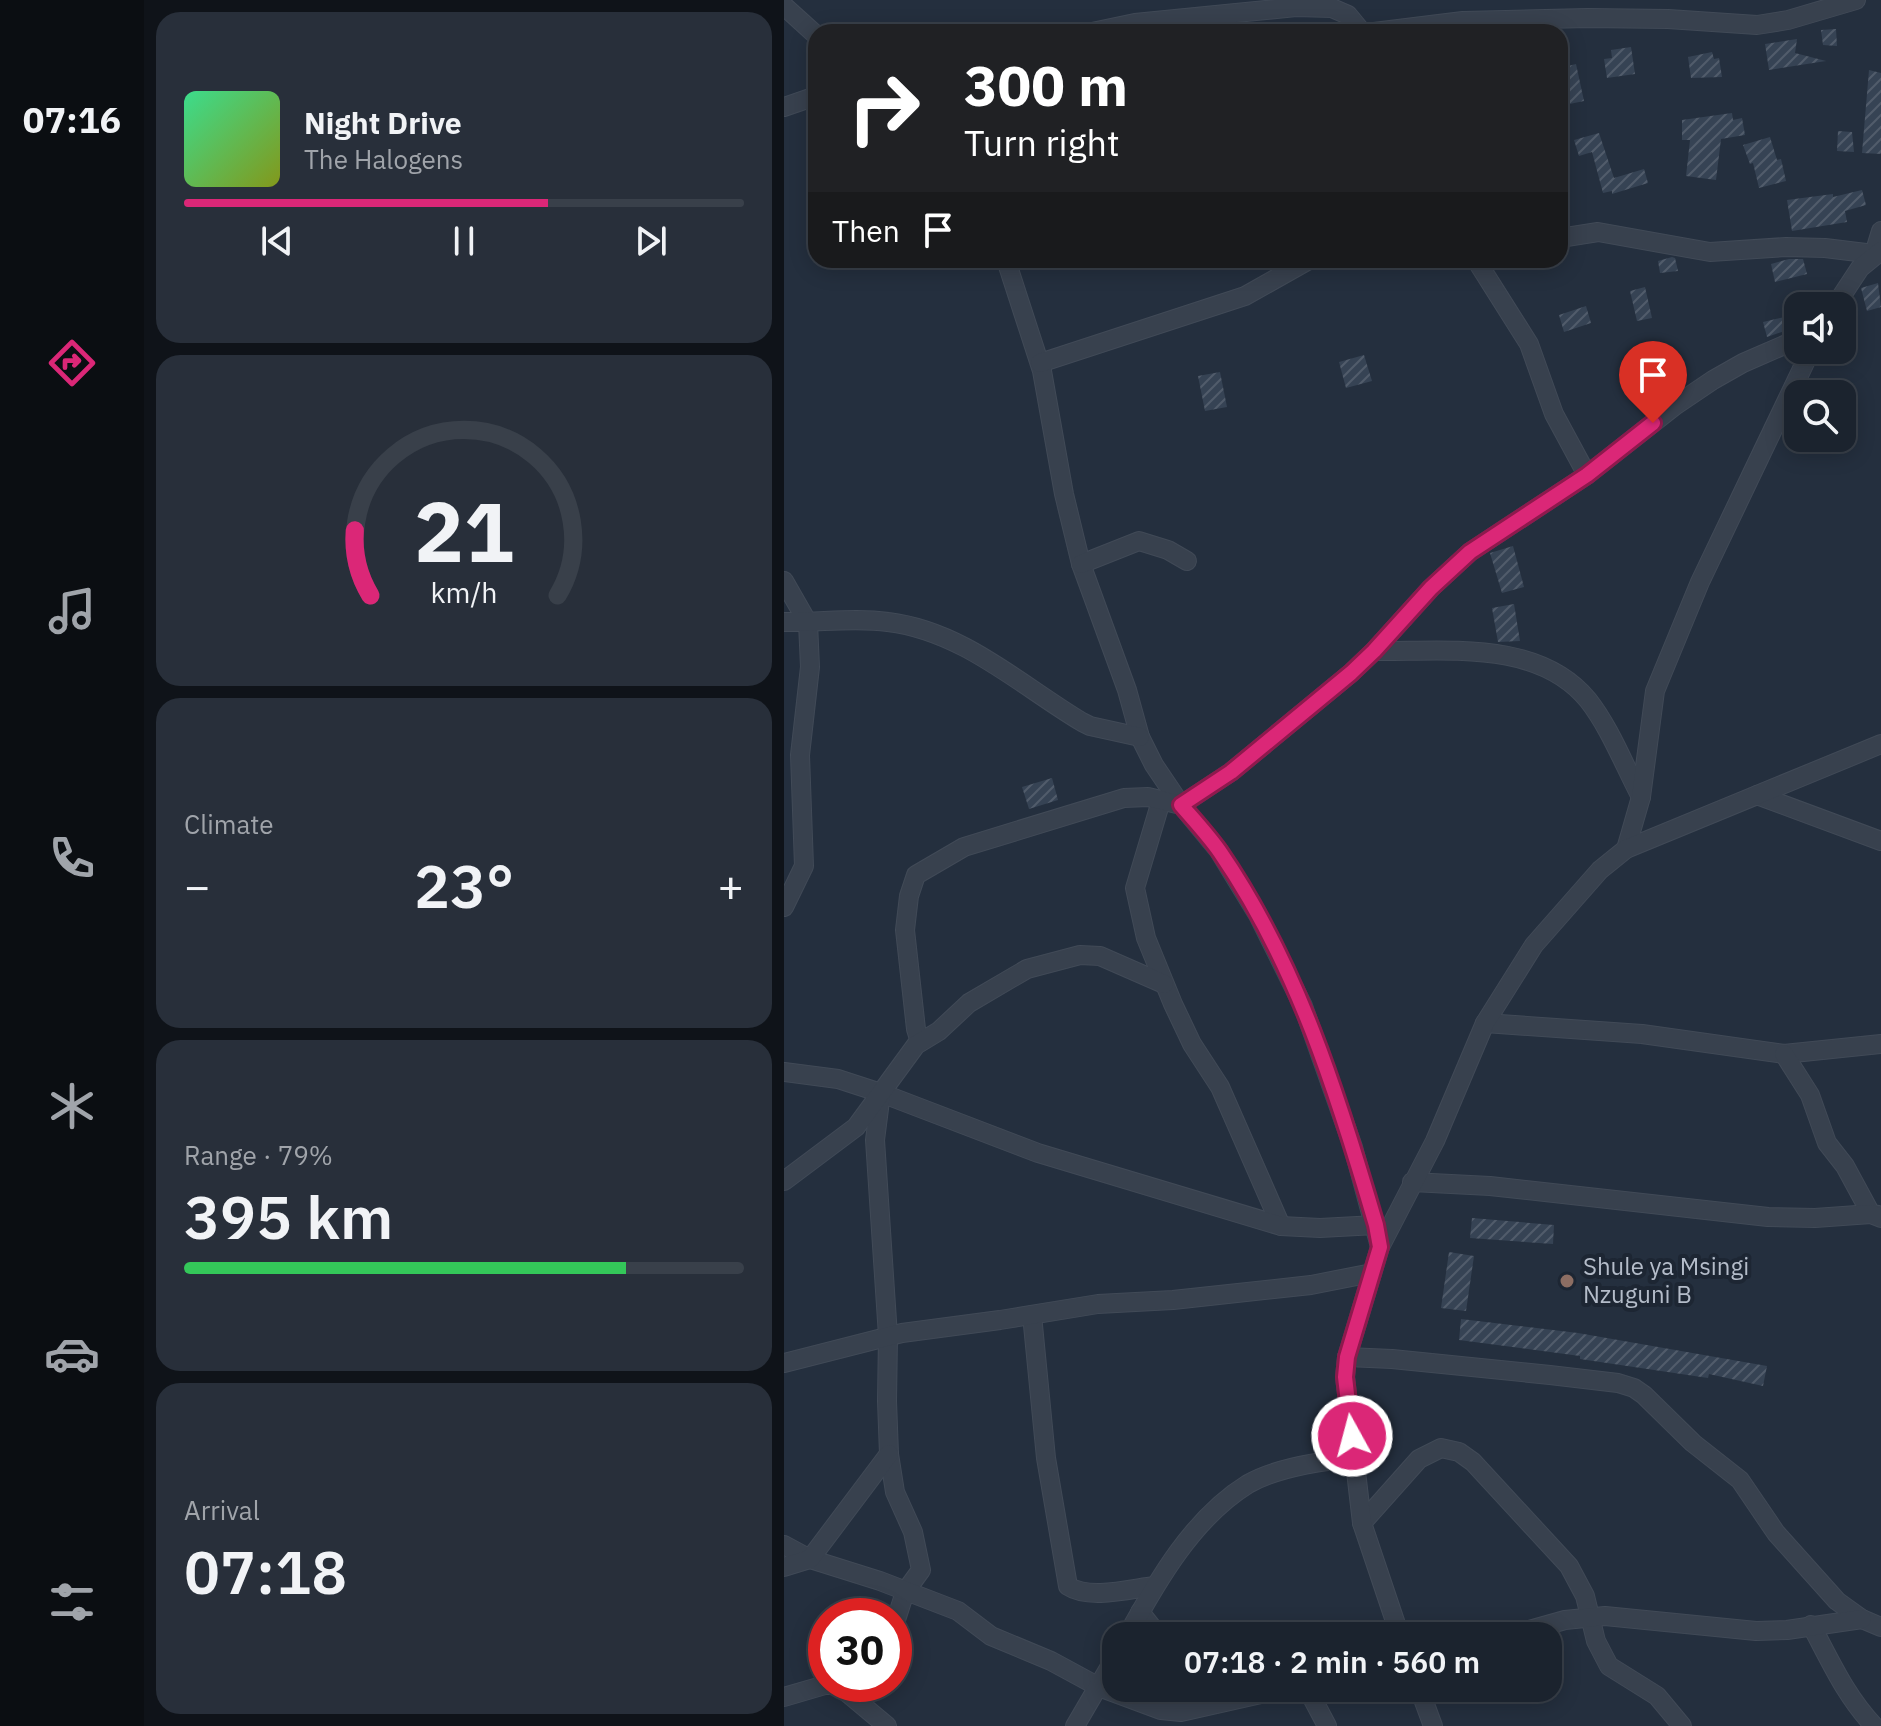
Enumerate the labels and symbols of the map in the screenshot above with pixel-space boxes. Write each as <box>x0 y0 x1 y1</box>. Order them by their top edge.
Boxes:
pin <box>1619 341 1687 423</box>
place label: Shule ya Msingi Nzuguni B <box>1583 1250 1749 1310</box>
marker: Shule ya Msingi Nzuguni B <box>1558 1272 1576 1290</box>
position arrow <box>1310 1394 1394 1478</box>
speed limit sign: 30 <box>808 1598 912 1702</box>

